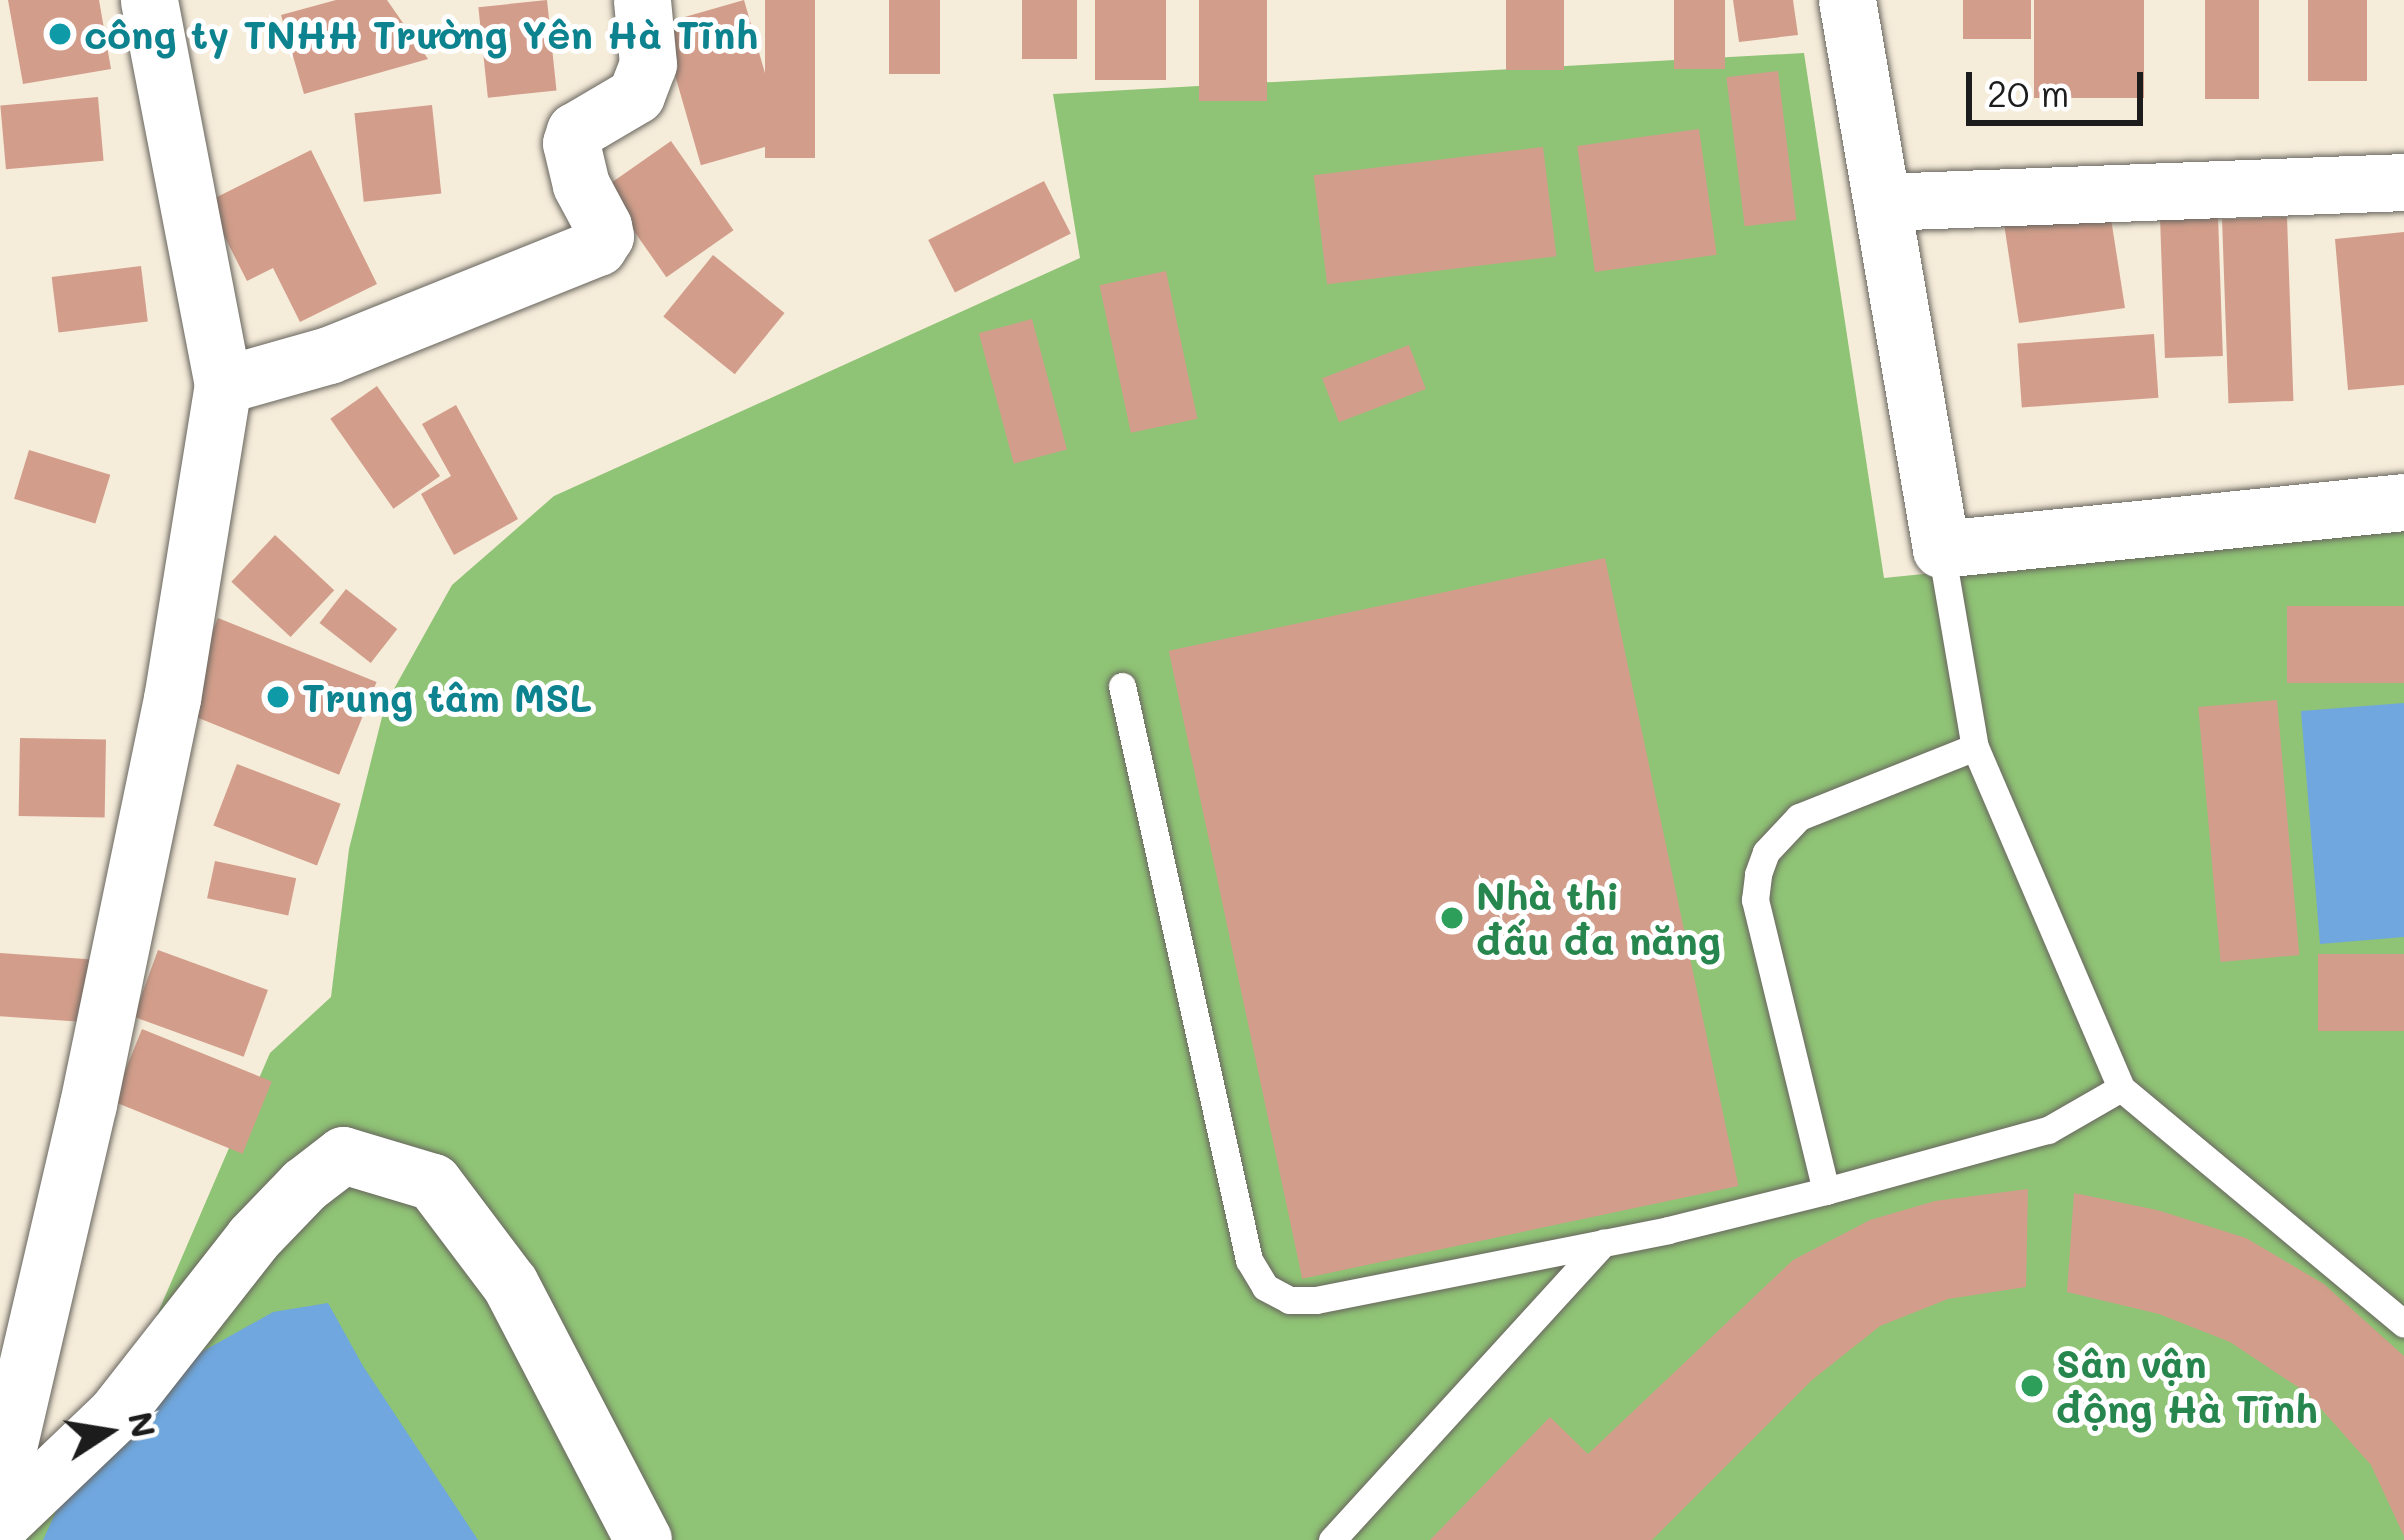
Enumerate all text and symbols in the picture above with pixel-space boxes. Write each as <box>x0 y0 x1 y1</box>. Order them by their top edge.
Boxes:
place label: công ty TNHH Trường Yên Hà Tĩnh <box>84 11 758 57</box>
marker: công ty TNHH Trường Yên Hà Tĩnh <box>47 21 73 47</box>
scale bar <box>1972 48 2149 122</box>
text: 20 m <box>1987 69 2069 116</box>
place label: Trung tâm MSL <box>302 674 592 720</box>
marker: Trung tâm MSL <box>265 684 291 710</box>
place label: Nhà thi đấu đa năng <box>1476 873 1721 964</box>
marker: Nhà thi đấu đa năng <box>1439 905 1465 931</box>
place label: Sân vận động Hà Tĩnh <box>2056 1341 2318 1432</box>
north arrow <box>48 1372 168 1492</box>
marker: Sân vận động Hà Tĩnh <box>2019 1373 2045 1399</box>
text: N <box>120 1408 167 1441</box>

